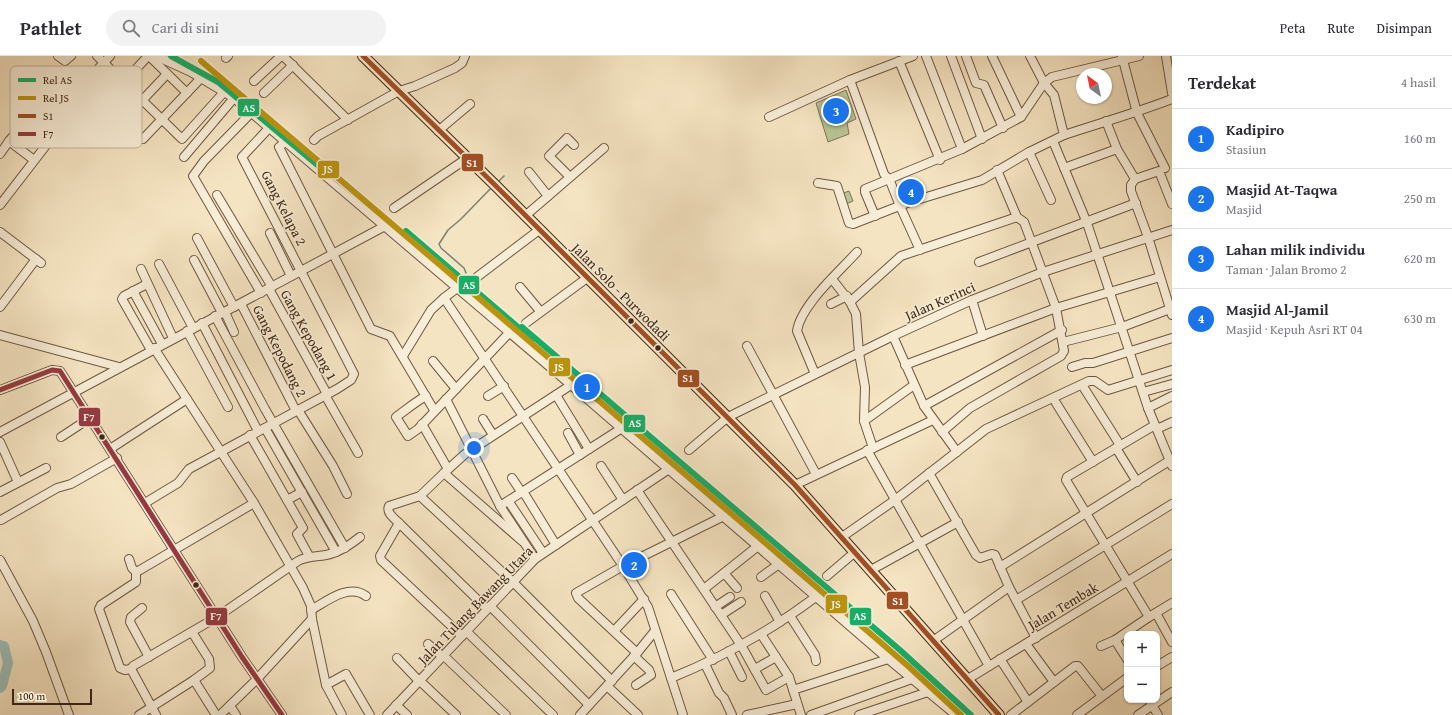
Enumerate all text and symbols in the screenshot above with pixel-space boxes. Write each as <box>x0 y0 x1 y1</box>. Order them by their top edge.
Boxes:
search box <box>106 10 386 46</box>
text: Pathlet <box>20 14 82 42</box>
icon: search <box>120 17 142 39</box>
text: Cari di sini <box>152 17 219 38</box>
text: Peta <box>1280 18 1305 38</box>
text: Rute <box>1327 18 1355 38</box>
text: Disimpan <box>1377 18 1432 38</box>
legend <box>10 66 142 148</box>
north arrow <box>1076 68 1112 104</box>
text: Terdekat <box>1188 70 1256 95</box>
text: Rel AS <box>43 72 72 88</box>
text: 4 hasil <box>1401 73 1436 92</box>
text: Rel JS <box>43 90 69 106</box>
pin: 3 <box>823 96 849 126</box>
line badge: AS <box>237 98 260 117</box>
text: AS <box>243 100 256 116</box>
text: S1 <box>43 108 54 124</box>
text: Kadipiro <box>1226 119 1284 140</box>
text: F7 <box>43 126 54 142</box>
text: 1 <box>1198 129 1204 148</box>
text: 160 m <box>1404 129 1436 148</box>
text: Stasiun <box>1226 140 1266 159</box>
line badge: S1 <box>461 153 484 172</box>
text: S1 <box>466 155 478 171</box>
line badge: JS <box>317 160 340 179</box>
text: JS <box>321 161 333 177</box>
street label: Gang Kelapa 2 <box>256 167 312 249</box>
pin: 4 <box>898 177 924 207</box>
text: Masjid At-Taqwa <box>1226 179 1337 200</box>
text: 2 <box>1198 189 1204 208</box>
text: 250 m <box>1404 189 1436 208</box>
text: Masjid <box>1226 200 1262 219</box>
street label: Jalan Solo - Purwodadi <box>566 237 675 346</box>
text: Lahan milik individu <box>1226 239 1365 260</box>
text: 3 <box>1198 249 1204 268</box>
text: 620 m <box>1404 249 1436 268</box>
text: Taman · Jalan Bromo 2 <box>1226 260 1347 279</box>
line badge: AS <box>458 275 480 295</box>
text: AS <box>463 277 476 293</box>
street label: Jalan Kerinci <box>900 277 978 326</box>
street label: Gang Kepodang 1 <box>276 286 342 384</box>
text: Masjid Al-Jamil <box>1226 299 1329 320</box>
street label: Gang Kepodang 2 <box>248 301 312 401</box>
text: 4 <box>1198 309 1204 328</box>
text: 630 m <box>1404 309 1436 328</box>
unlabelled marker <box>626 316 636 326</box>
text: Masjid · Kepuh Asri RT 04 <box>1226 320 1363 339</box>
unlabelled marker <box>653 343 663 353</box>
line badge: JS <box>548 357 571 377</box>
text: JS <box>552 359 564 375</box>
line badge: S1 <box>677 369 700 388</box>
text: S1 <box>682 370 694 386</box>
pin: 1 <box>574 372 600 402</box>
line badge: F7 <box>78 407 101 427</box>
text: F7 <box>83 409 95 425</box>
line badge: AS <box>623 414 646 433</box>
text: AS <box>629 415 642 431</box>
unlabelled marker <box>97 432 107 442</box>
your location <box>464 438 484 458</box>
street label: Jalan Tulang Bawang Utara <box>412 541 537 670</box>
pin: 2 <box>621 550 647 580</box>
street label: Jalan Tembak <box>1022 577 1103 636</box>
unlabelled marker <box>191 580 201 590</box>
line badge: S1 <box>886 591 909 610</box>
text: S1 <box>892 593 904 609</box>
line badge: JS <box>825 594 848 614</box>
text: JS <box>829 596 841 612</box>
line badge: F7 <box>205 607 228 626</box>
line badge: AS <box>849 607 872 626</box>
text: F7 <box>210 608 222 624</box>
text: AS <box>854 608 867 624</box>
map controls <box>1124 631 1160 703</box>
button: + <box>1124 631 1160 667</box>
button: − <box>1124 667 1160 703</box>
scale bar <box>12 687 92 706</box>
text: 100 m <box>18 688 45 704</box>

